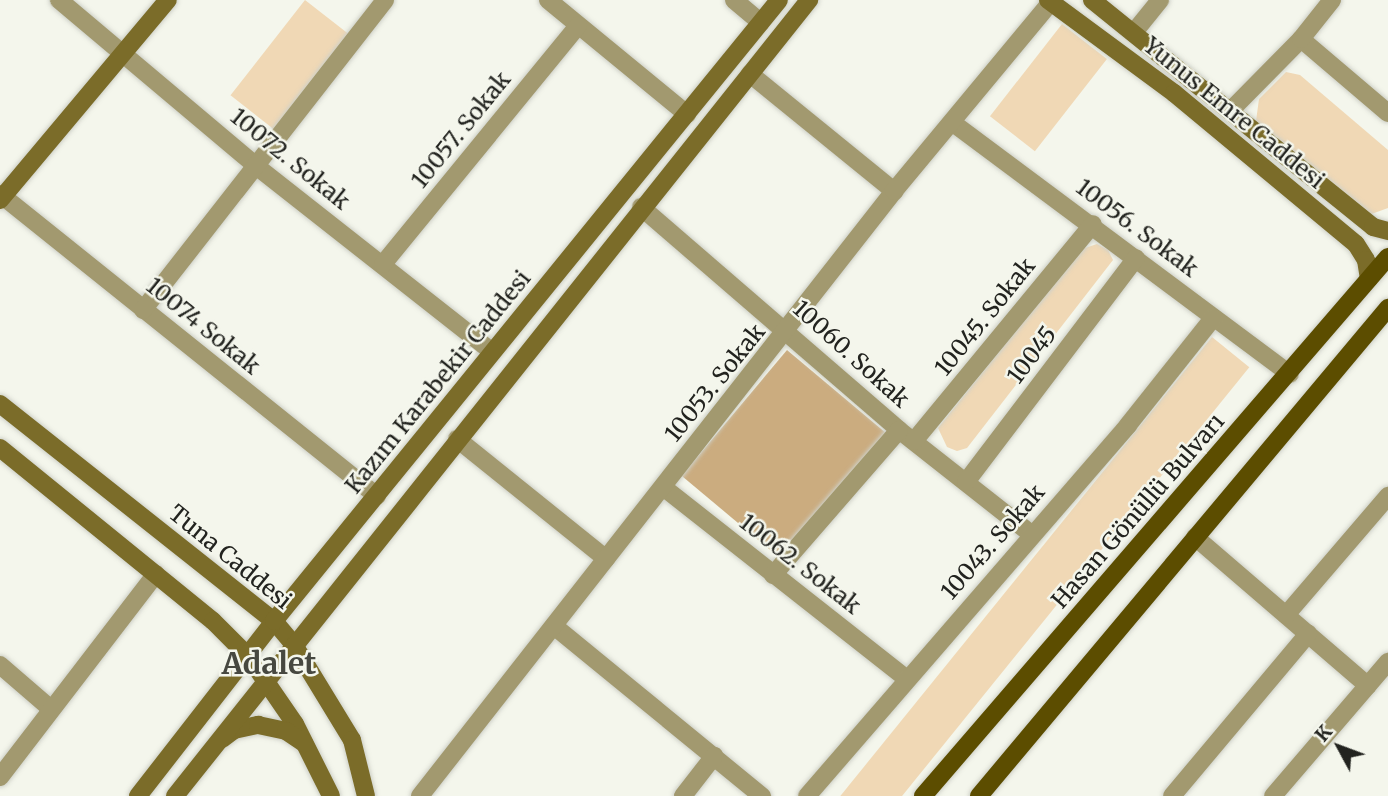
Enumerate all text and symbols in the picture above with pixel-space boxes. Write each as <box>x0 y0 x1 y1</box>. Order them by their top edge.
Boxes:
street label: Yunus Emre Caddesi <box>1138 32 1330 194</box>
street label: 10057. Sokak <box>406 66 516 194</box>
street label: 10072. Sokak <box>225 103 355 215</box>
street label: 10056. Sokak <box>1071 173 1203 283</box>
street label: 10045. Sokak <box>929 253 1041 381</box>
street label: Kazım Karabekir Caddesi <box>340 265 536 499</box>
street label: 10074 Sokak <box>141 272 265 380</box>
street label: 10060. Sokak <box>787 295 915 413</box>
street label: 10053. Sokak <box>659 319 771 447</box>
street label: 10045 <box>1002 321 1062 389</box>
street label: Hasan Gönüllü Bulvarı <box>1046 408 1230 614</box>
street label: 10043. Sokak <box>936 479 1050 605</box>
street label: Tuna Caddesi <box>163 499 297 615</box>
street label: 10062. Sokak <box>734 508 866 620</box>
district label: Adalet <box>222 645 316 681</box>
north arrow <box>1304 712 1374 782</box>
text: K <box>1309 720 1337 746</box>

